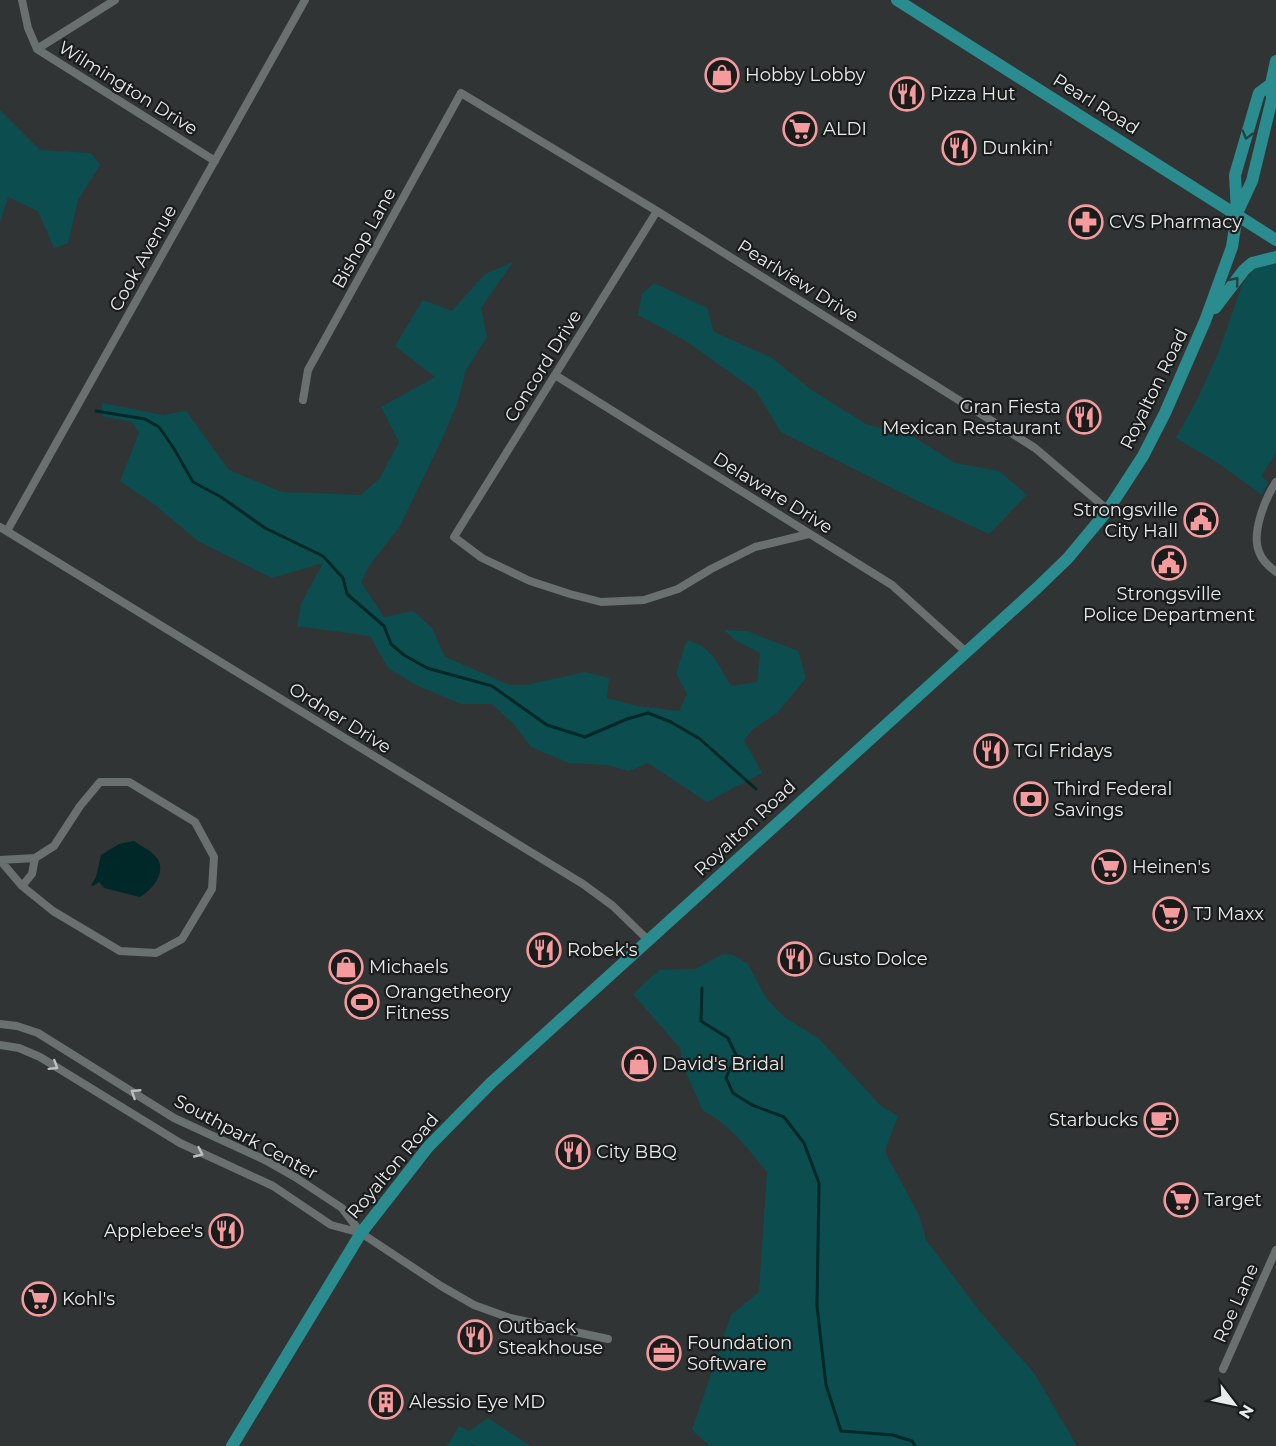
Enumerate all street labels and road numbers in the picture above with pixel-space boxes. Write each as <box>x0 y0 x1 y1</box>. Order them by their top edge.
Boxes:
street label: Wilmington Drive <box>54 36 202 140</box>
street label: Pearl Road <box>1049 69 1143 139</box>
street label: Bishop Lane <box>327 184 401 292</box>
street label: Cook Avenue <box>105 201 181 315</box>
street label: Pearlview Drive <box>733 235 863 327</box>
street label: Concord Drive <box>500 306 586 426</box>
street label: Royalton Road <box>1115 325 1193 453</box>
street label: Delaware Drive <box>709 447 837 539</box>
street label: Ordner Drive <box>285 678 395 758</box>
street label: Royalton Road <box>690 775 800 881</box>
street label: Southpark Center <box>170 1090 322 1184</box>
street label: Royalton Road <box>342 1109 444 1223</box>
street label: Roe Lane <box>1209 1260 1263 1346</box>

